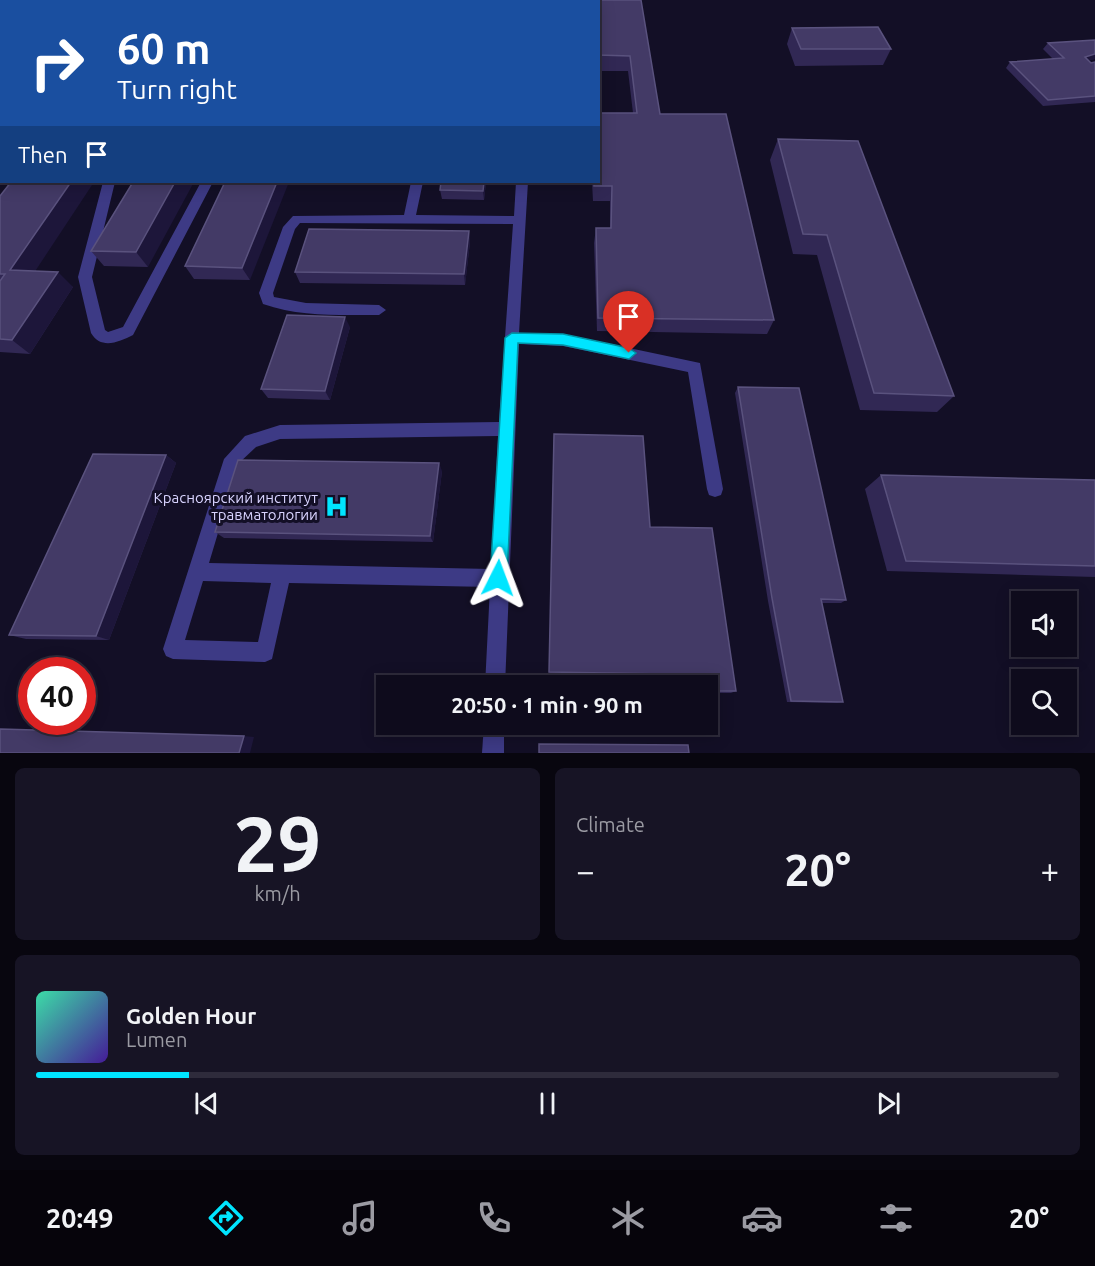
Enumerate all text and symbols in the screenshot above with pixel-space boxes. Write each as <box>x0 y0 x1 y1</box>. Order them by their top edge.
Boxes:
icon: right <box>18 24 96 102</box>
text: 60 m <box>117 25 211 72</box>
text: Turn right <box>117 74 237 104</box>
icon: arrive <box>80 138 113 171</box>
text: Then <box>18 142 68 167</box>
pin <box>603 291 654 353</box>
icon: arrive <box>612 300 645 333</box>
place label: Красноярский институт травматологии <box>154 489 318 523</box>
hospital icon: Красноярский институт травматологии <box>323 494 349 520</box>
position arrow <box>466 546 530 610</box>
map controls <box>1011 591 1077 735</box>
button: sound <box>1011 591 1077 657</box>
speed limit sign: 40 <box>18 657 96 735</box>
button: search <box>1011 669 1077 735</box>
text: 20:50 · 1 min · 90 m <box>451 692 643 717</box>
text: 29 <box>234 799 321 887</box>
text: Climate <box>576 813 645 836</box>
text: 20° <box>784 844 851 895</box>
text: − <box>576 852 595 889</box>
text: + <box>1040 852 1059 889</box>
text: km/h <box>254 882 301 905</box>
text: Golden Hour <box>126 1003 256 1028</box>
text: Lumen <box>126 1028 187 1051</box>
icon: previous <box>190 1087 223 1120</box>
icon: pause <box>531 1087 564 1120</box>
icon: next <box>872 1087 905 1120</box>
icon: directions <box>205 1197 247 1239</box>
icon: music <box>339 1197 381 1239</box>
icon: phone <box>473 1197 515 1239</box>
icon: climate <box>607 1197 649 1239</box>
icon: car <box>741 1197 783 1239</box>
icon: filters <box>875 1197 917 1239</box>
text: 20:49 <box>46 1203 114 1233</box>
text: 20° <box>1009 1203 1049 1233</box>

